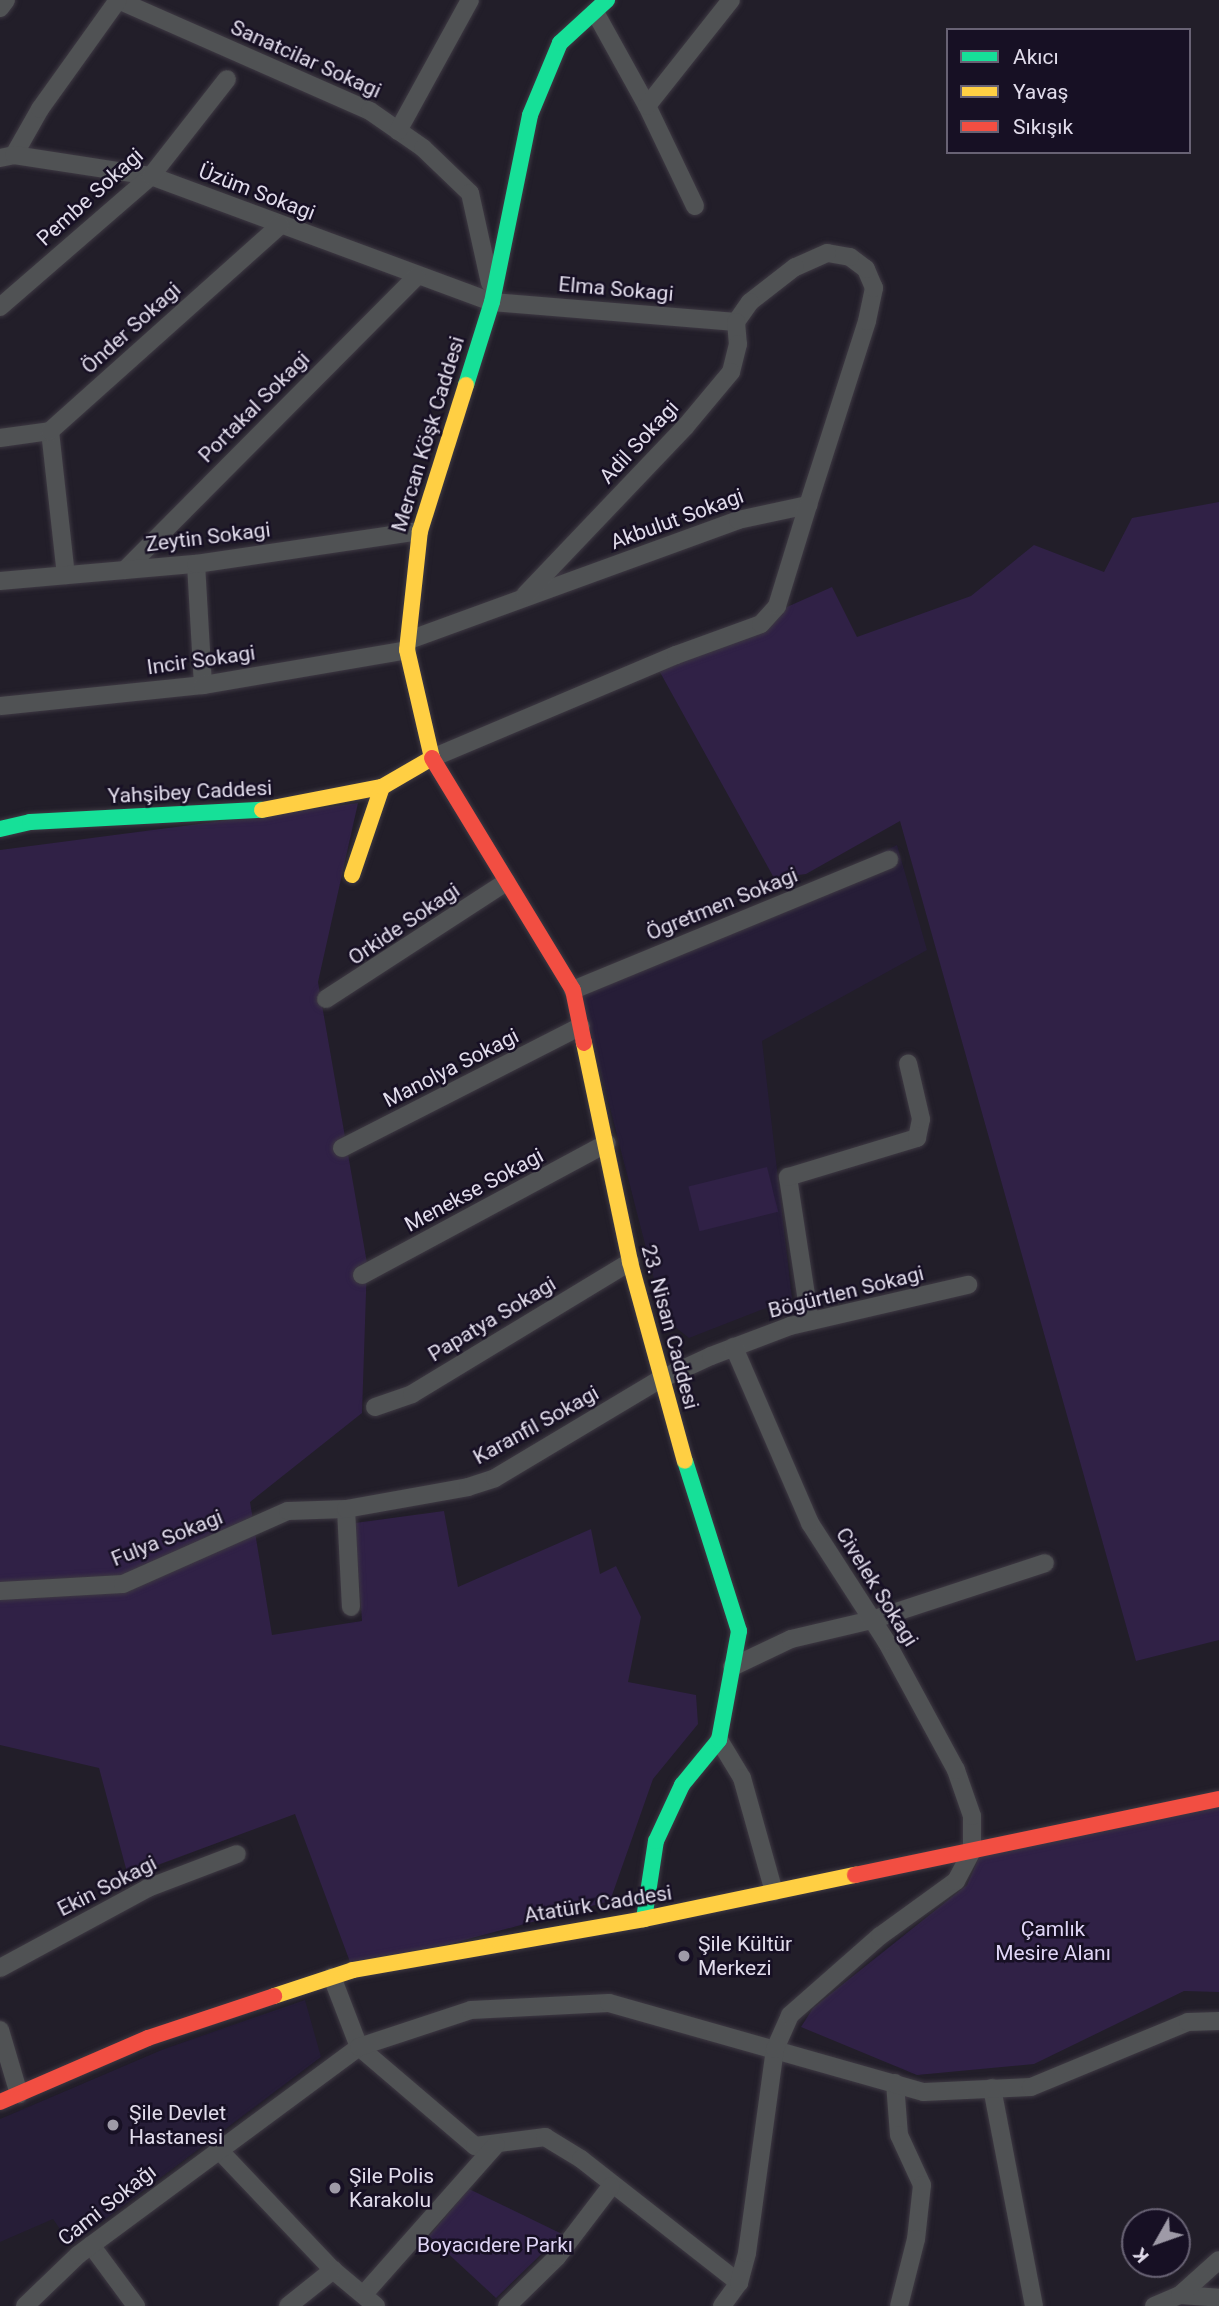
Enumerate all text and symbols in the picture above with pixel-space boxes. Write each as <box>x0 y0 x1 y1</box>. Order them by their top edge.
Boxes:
street label: Sanatcilar Sokagi <box>227 15 385 103</box>
legend <box>946 28 1191 154</box>
text: Akıcı <box>1013 45 1059 69</box>
text: Yavaş <box>1013 80 1068 104</box>
text: Sıkışık <box>1013 115 1073 139</box>
street label: Pembe Sokagi <box>32 143 148 251</box>
street label: Üzüm Sokagi <box>195 158 319 226</box>
street label: Elma Sokagi <box>557 271 675 307</box>
street label: Önder Sokagi <box>76 277 186 379</box>
street label: Mercan Köşk Caddesi <box>386 333 470 535</box>
street label: Portakal Sokagi <box>193 346 315 468</box>
street label: Adil Sokagi <box>594 395 684 489</box>
street label: Akbulut Sokagi <box>607 483 747 555</box>
street label: Zeytin Sokagi <box>144 517 272 557</box>
street label: Incir Sokagi <box>145 640 257 680</box>
street label: Yahşibey Caddesi <box>107 775 273 809</box>
street label: Ögretmen Sokagi <box>643 862 801 946</box>
street label: Orkide Sokagi <box>344 878 464 970</box>
street label: Manolya Sokagi <box>379 1023 523 1113</box>
street label: Menekse Sokagi <box>400 1143 548 1237</box>
street label: 23. Nisan Caddesi <box>636 1242 704 1412</box>
street label: Bögürtlen Sokagi <box>766 1260 926 1324</box>
street label: Papatya Sokagi <box>424 1271 560 1367</box>
street label: Karanfil Sokagi <box>469 1380 603 1470</box>
street label: Fulya Sokagi <box>108 1504 226 1572</box>
street label: Civelek Sokagi <box>830 1523 924 1651</box>
street label: Ekin Sokagi <box>53 1850 161 1922</box>
street label: Atatürk Caddesi <box>522 1880 674 1928</box>
park label: Çamlık Mesire Alanı <box>995 1916 1111 1966</box>
place label: Şile Kültür Merkezi <box>698 1931 792 1981</box>
marker: Şile Kültür Merkezi <box>676 1948 692 1964</box>
place label: Şile Devlet Hastanesi <box>129 2100 226 2150</box>
marker: Şile Devlet Hastanesi <box>103 2115 123 2135</box>
street label: Cami Sokağı <box>53 2159 161 2251</box>
place label: Şile Polis Karakolu <box>349 2163 434 2213</box>
marker: Şile Polis Karakolu <box>327 2180 343 2196</box>
north arrow <box>1121 2208 1191 2278</box>
park label: Boyacıdere Parkı <box>417 2232 573 2258</box>
text: K <box>1128 2244 1154 2268</box>

